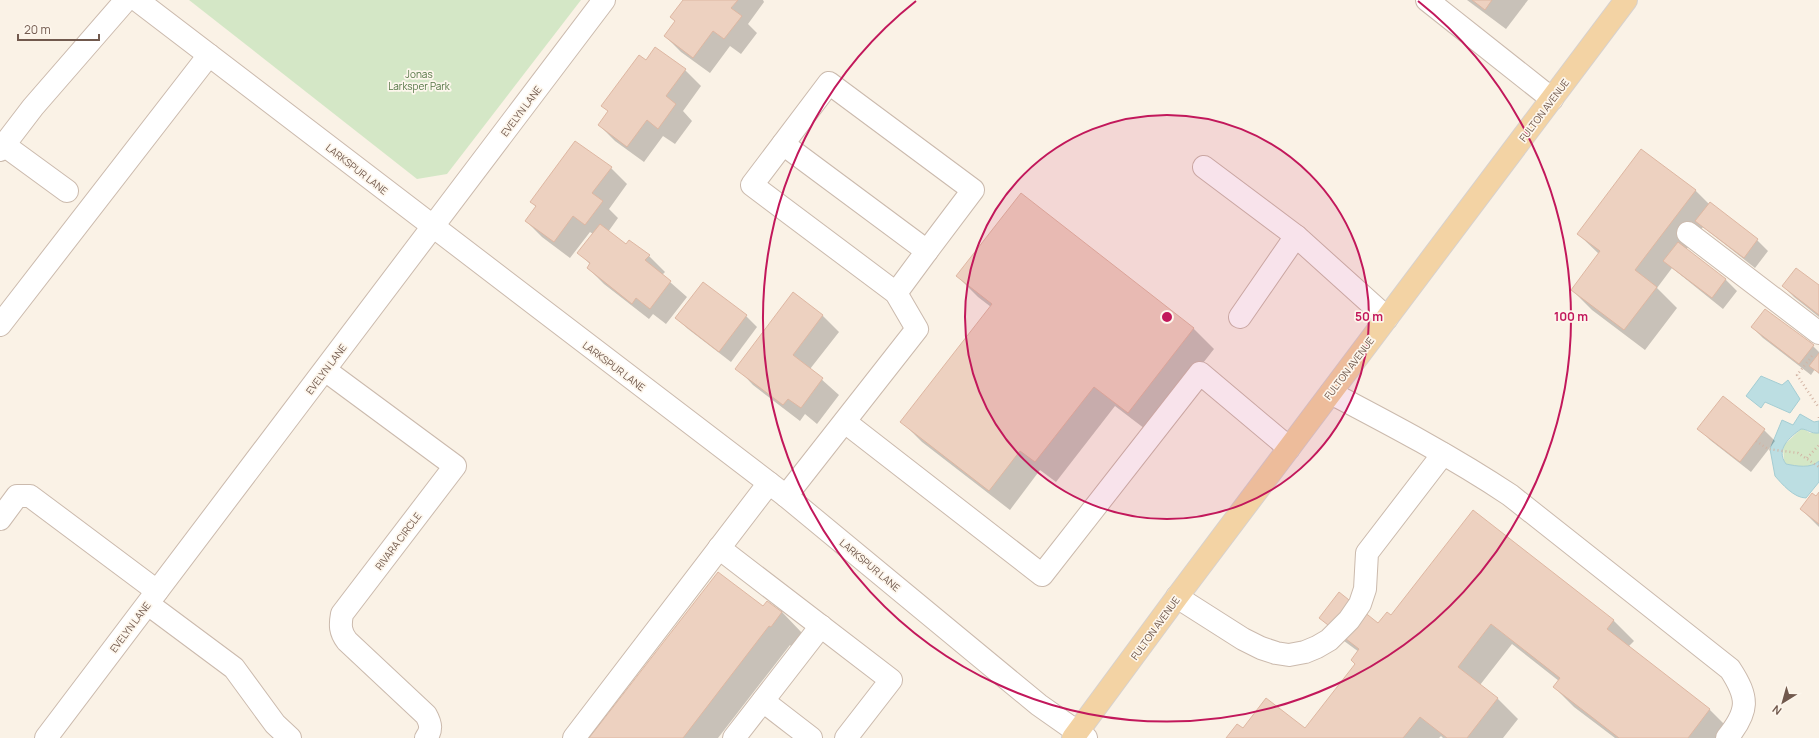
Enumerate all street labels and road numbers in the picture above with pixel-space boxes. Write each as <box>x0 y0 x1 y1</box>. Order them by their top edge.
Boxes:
street label: FULTON AVENUE <box>1516 76 1572 144</box>
street label: EVELYN LANE <box>497 83 545 139</box>
street label: LARKSPUR LANE <box>323 140 391 198</box>
street label: FULTON AVENUE <box>1321 334 1377 402</box>
street label: LARKSPUR LANE <box>580 338 648 394</box>
street label: EVELYN LANE <box>302 341 350 397</box>
street label: RIVARA CIRCLE <box>372 509 424 573</box>
street label: LARKSPUR LANE <box>837 536 903 595</box>
street label: FULTON AVENUE <box>1127 593 1183 663</box>
street label: EVELYN LANE <box>106 599 154 655</box>

